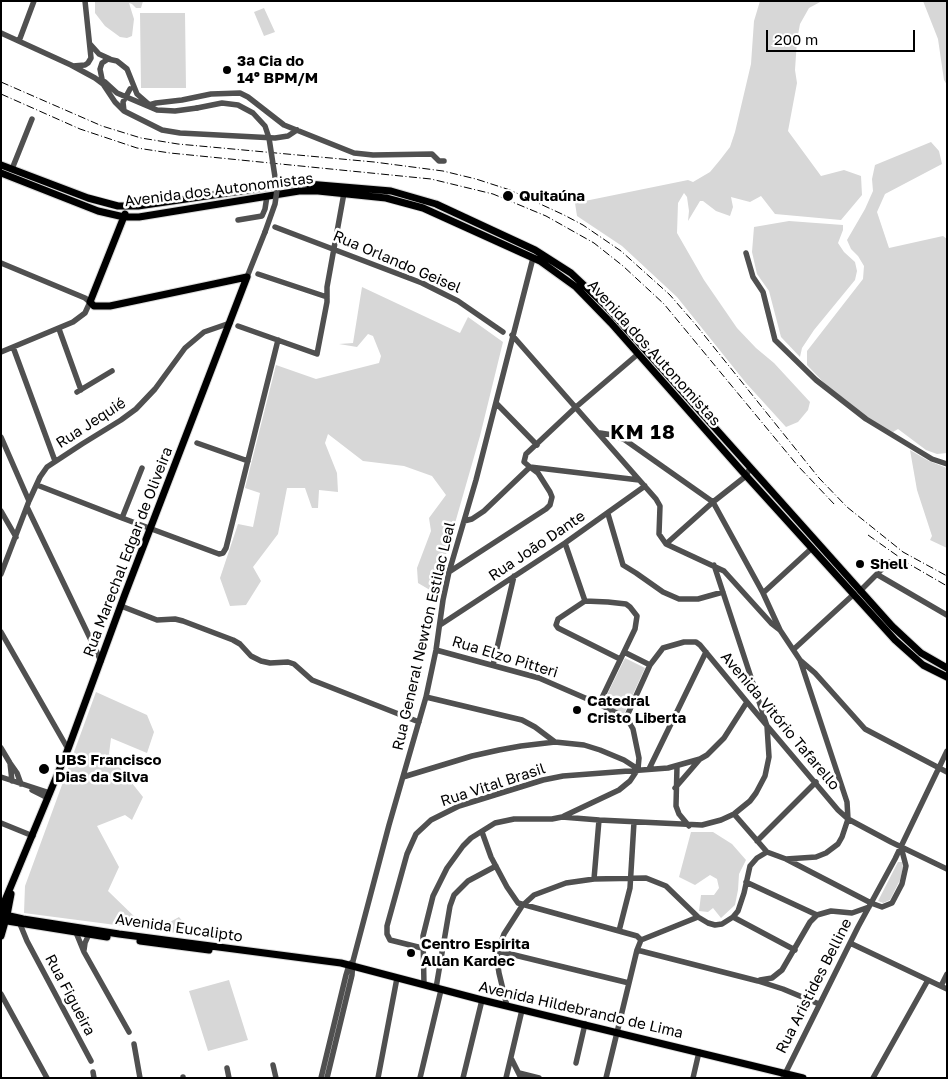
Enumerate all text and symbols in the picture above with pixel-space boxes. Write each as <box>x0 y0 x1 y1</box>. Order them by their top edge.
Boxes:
scale bar <box>768 20 917 52</box>
text: 200 m <box>774 30 818 48</box>
place label: 3ª Cia do 14º BPM/M <box>237 52 318 87</box>
marker: 3ª Cia do 14º BPM/M <box>221 64 233 76</box>
street label: Avenida dos Autonomistas <box>123 169 315 211</box>
place label: Quitaúna <box>519 187 585 205</box>
marker: Quitaúna <box>501 189 515 203</box>
street label: Rua Orlando Geisel <box>330 227 464 297</box>
street label: Avenida dos Autonomistas <box>584 276 724 430</box>
street label: Rua Jequié <box>53 394 129 452</box>
district label: KM 18 <box>610 421 676 445</box>
street label: Rua Marechal Edgar de Oliveira <box>80 444 176 660</box>
street label: Rua João Dante <box>485 507 589 585</box>
street label: Rua General Newton Estilac Leal <box>389 520 459 752</box>
place label: Shell <box>870 555 908 573</box>
marker: Shell <box>854 558 866 570</box>
street label: Rua Elzo Pitteri <box>450 632 560 682</box>
street label: Avenida Vitório Tafarello <box>717 648 843 794</box>
place label: Catedral Cristo Liberta <box>587 692 686 727</box>
marker: Catedral Cristo Liberta <box>571 704 583 716</box>
place label: UBS Francisco Dias da Silva <box>55 751 161 786</box>
street label: Rua Vital Brasil <box>438 760 548 810</box>
marker: UBS Francisco Dias da Silva <box>37 762 51 776</box>
street label: Avenida Eucalipto <box>114 910 244 946</box>
street label: Rua Aristides Belline <box>772 916 856 1056</box>
place label: Centro Espirita Allan Kardec <box>421 935 530 970</box>
marker: Centro Espirita Allan Kardec <box>405 947 417 959</box>
street label: Rua Figueira <box>41 951 99 1039</box>
street label: Avenida Hildebrando de Lima <box>477 978 685 1042</box>

